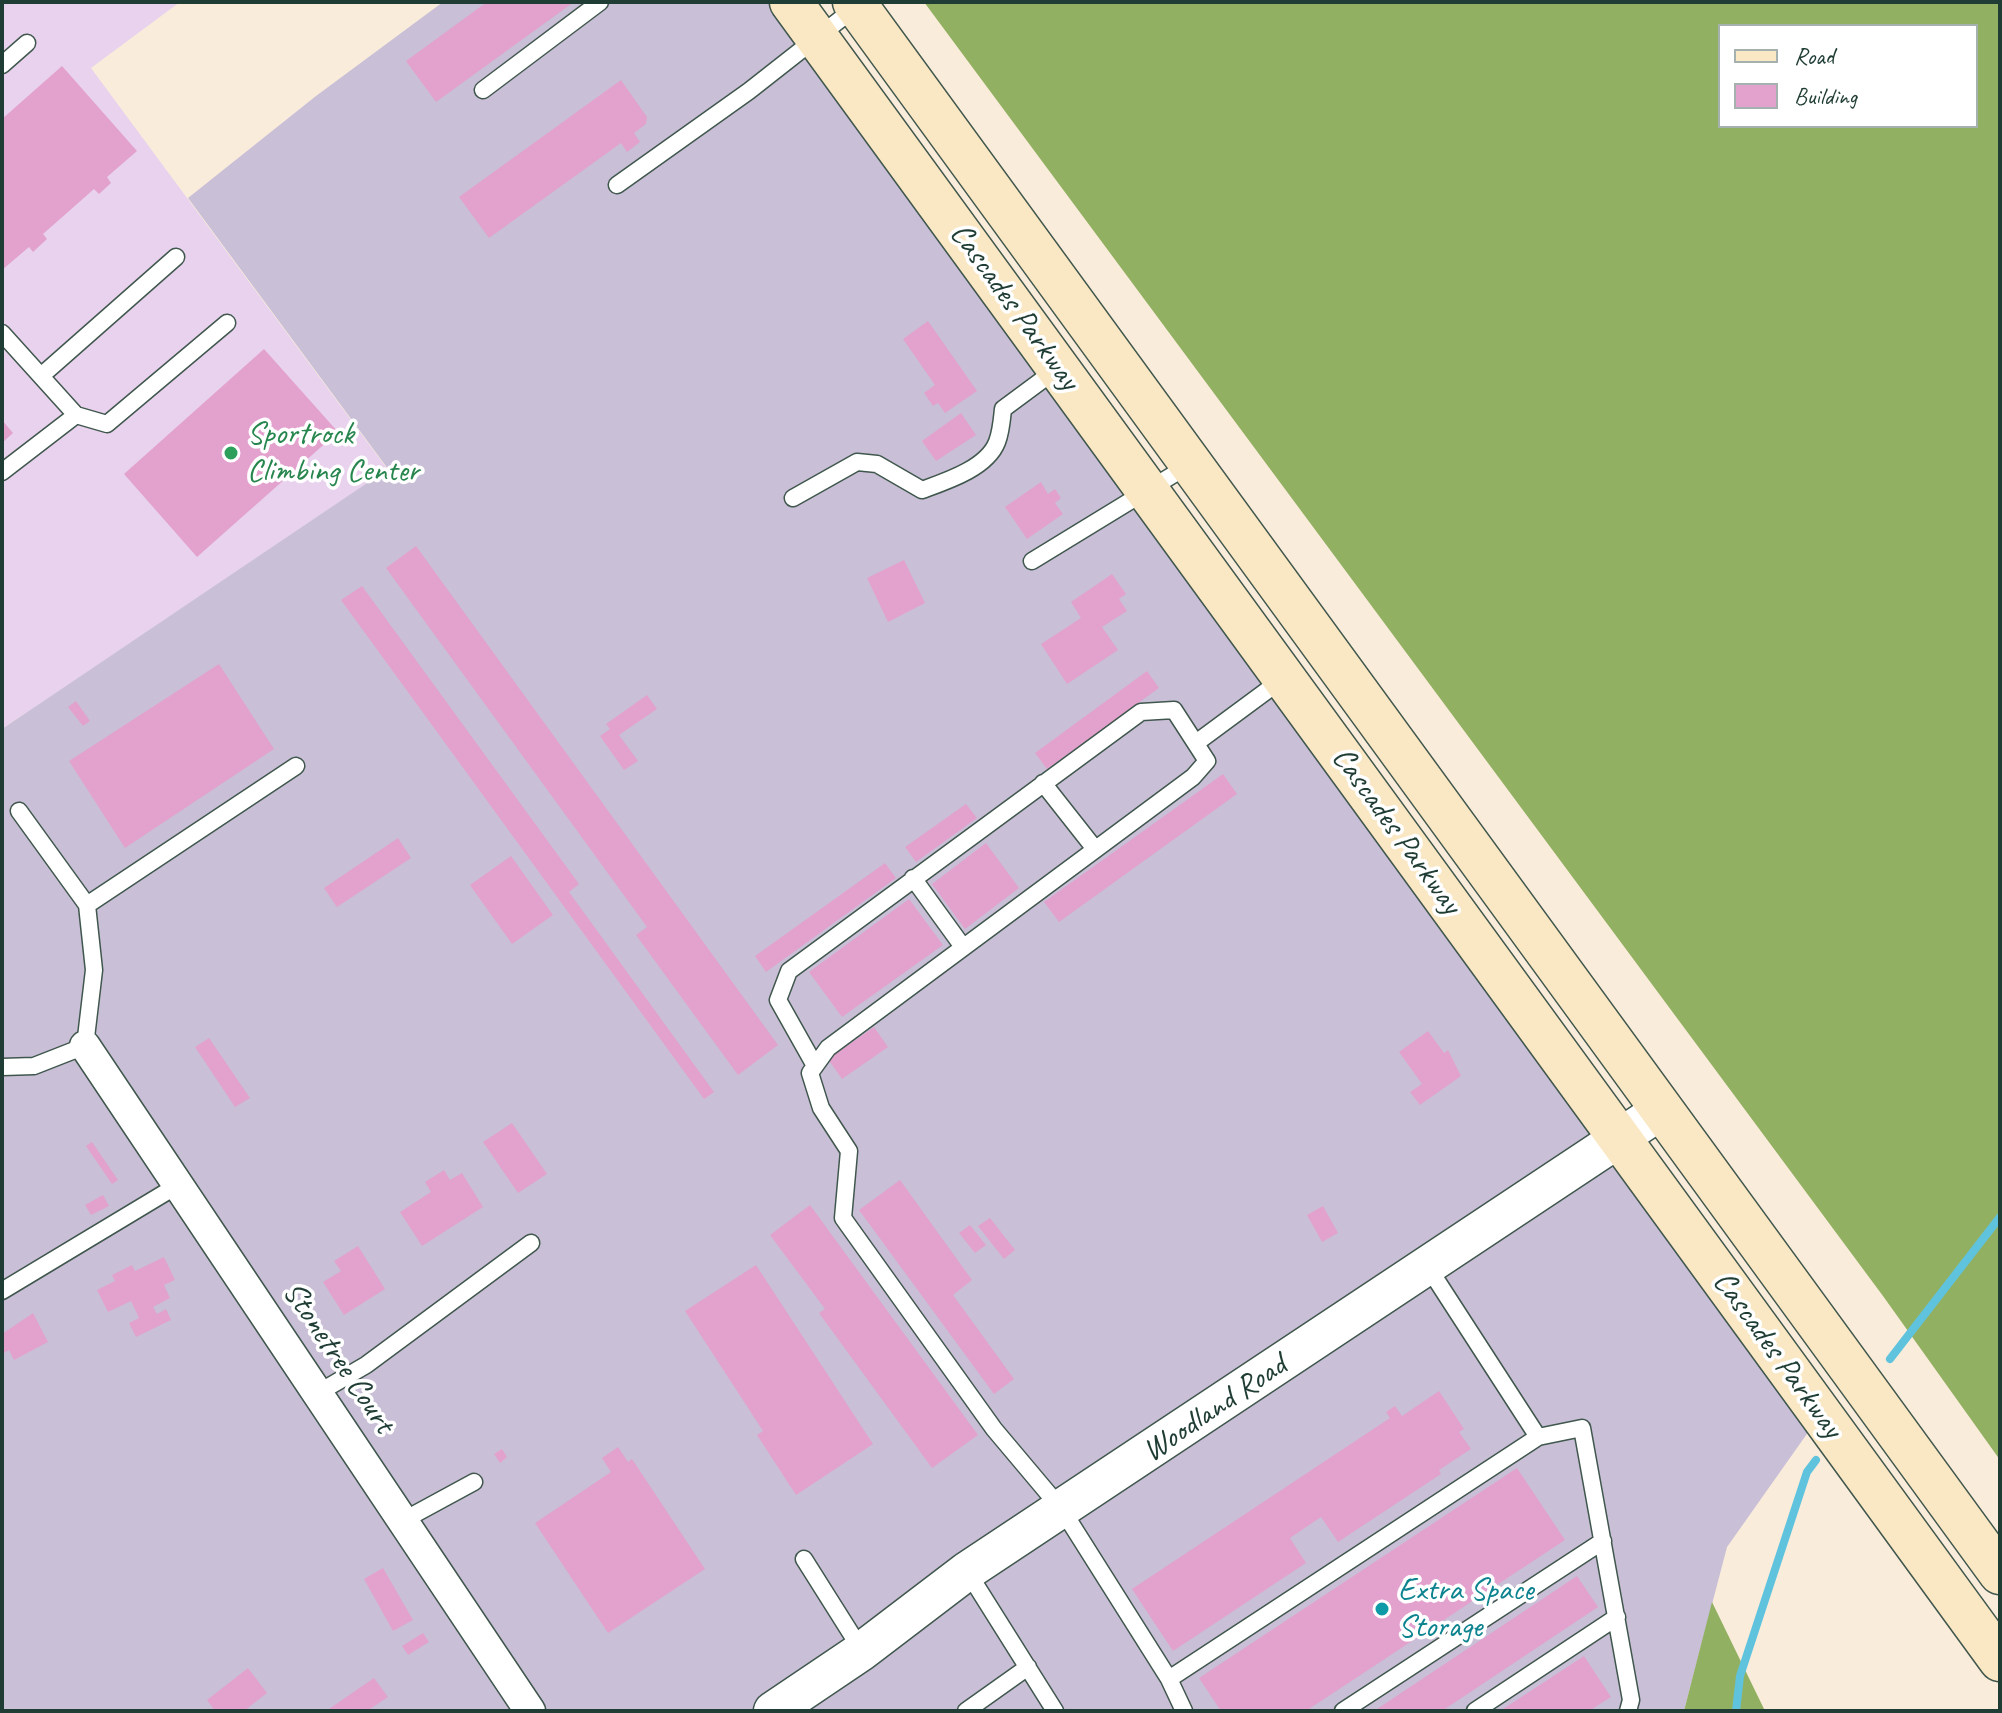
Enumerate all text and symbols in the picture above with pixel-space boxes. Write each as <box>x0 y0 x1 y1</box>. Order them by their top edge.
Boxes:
legend <box>1718 24 1978 128</box>
text: Road <box>1794 41 1834 71</box>
text: Building <box>1794 81 1857 111</box>
street label: Cascades Parkway <box>941 216 1087 398</box>
place label: Sportrock Climbing Center <box>247 416 419 491</box>
marker: Sportrock Climbing Center <box>222 444 240 462</box>
street label: Cascades Parkway <box>1323 740 1469 922</box>
street label: Cascades Parkway <box>1704 1264 1850 1446</box>
street label: Stonetree Court <box>273 1275 403 1441</box>
street label: Woodland Road <box>1136 1347 1294 1471</box>
place label: Extra Space Storage <box>1398 1572 1533 1647</box>
marker: Extra Space Storage <box>1373 1600 1391 1618</box>

